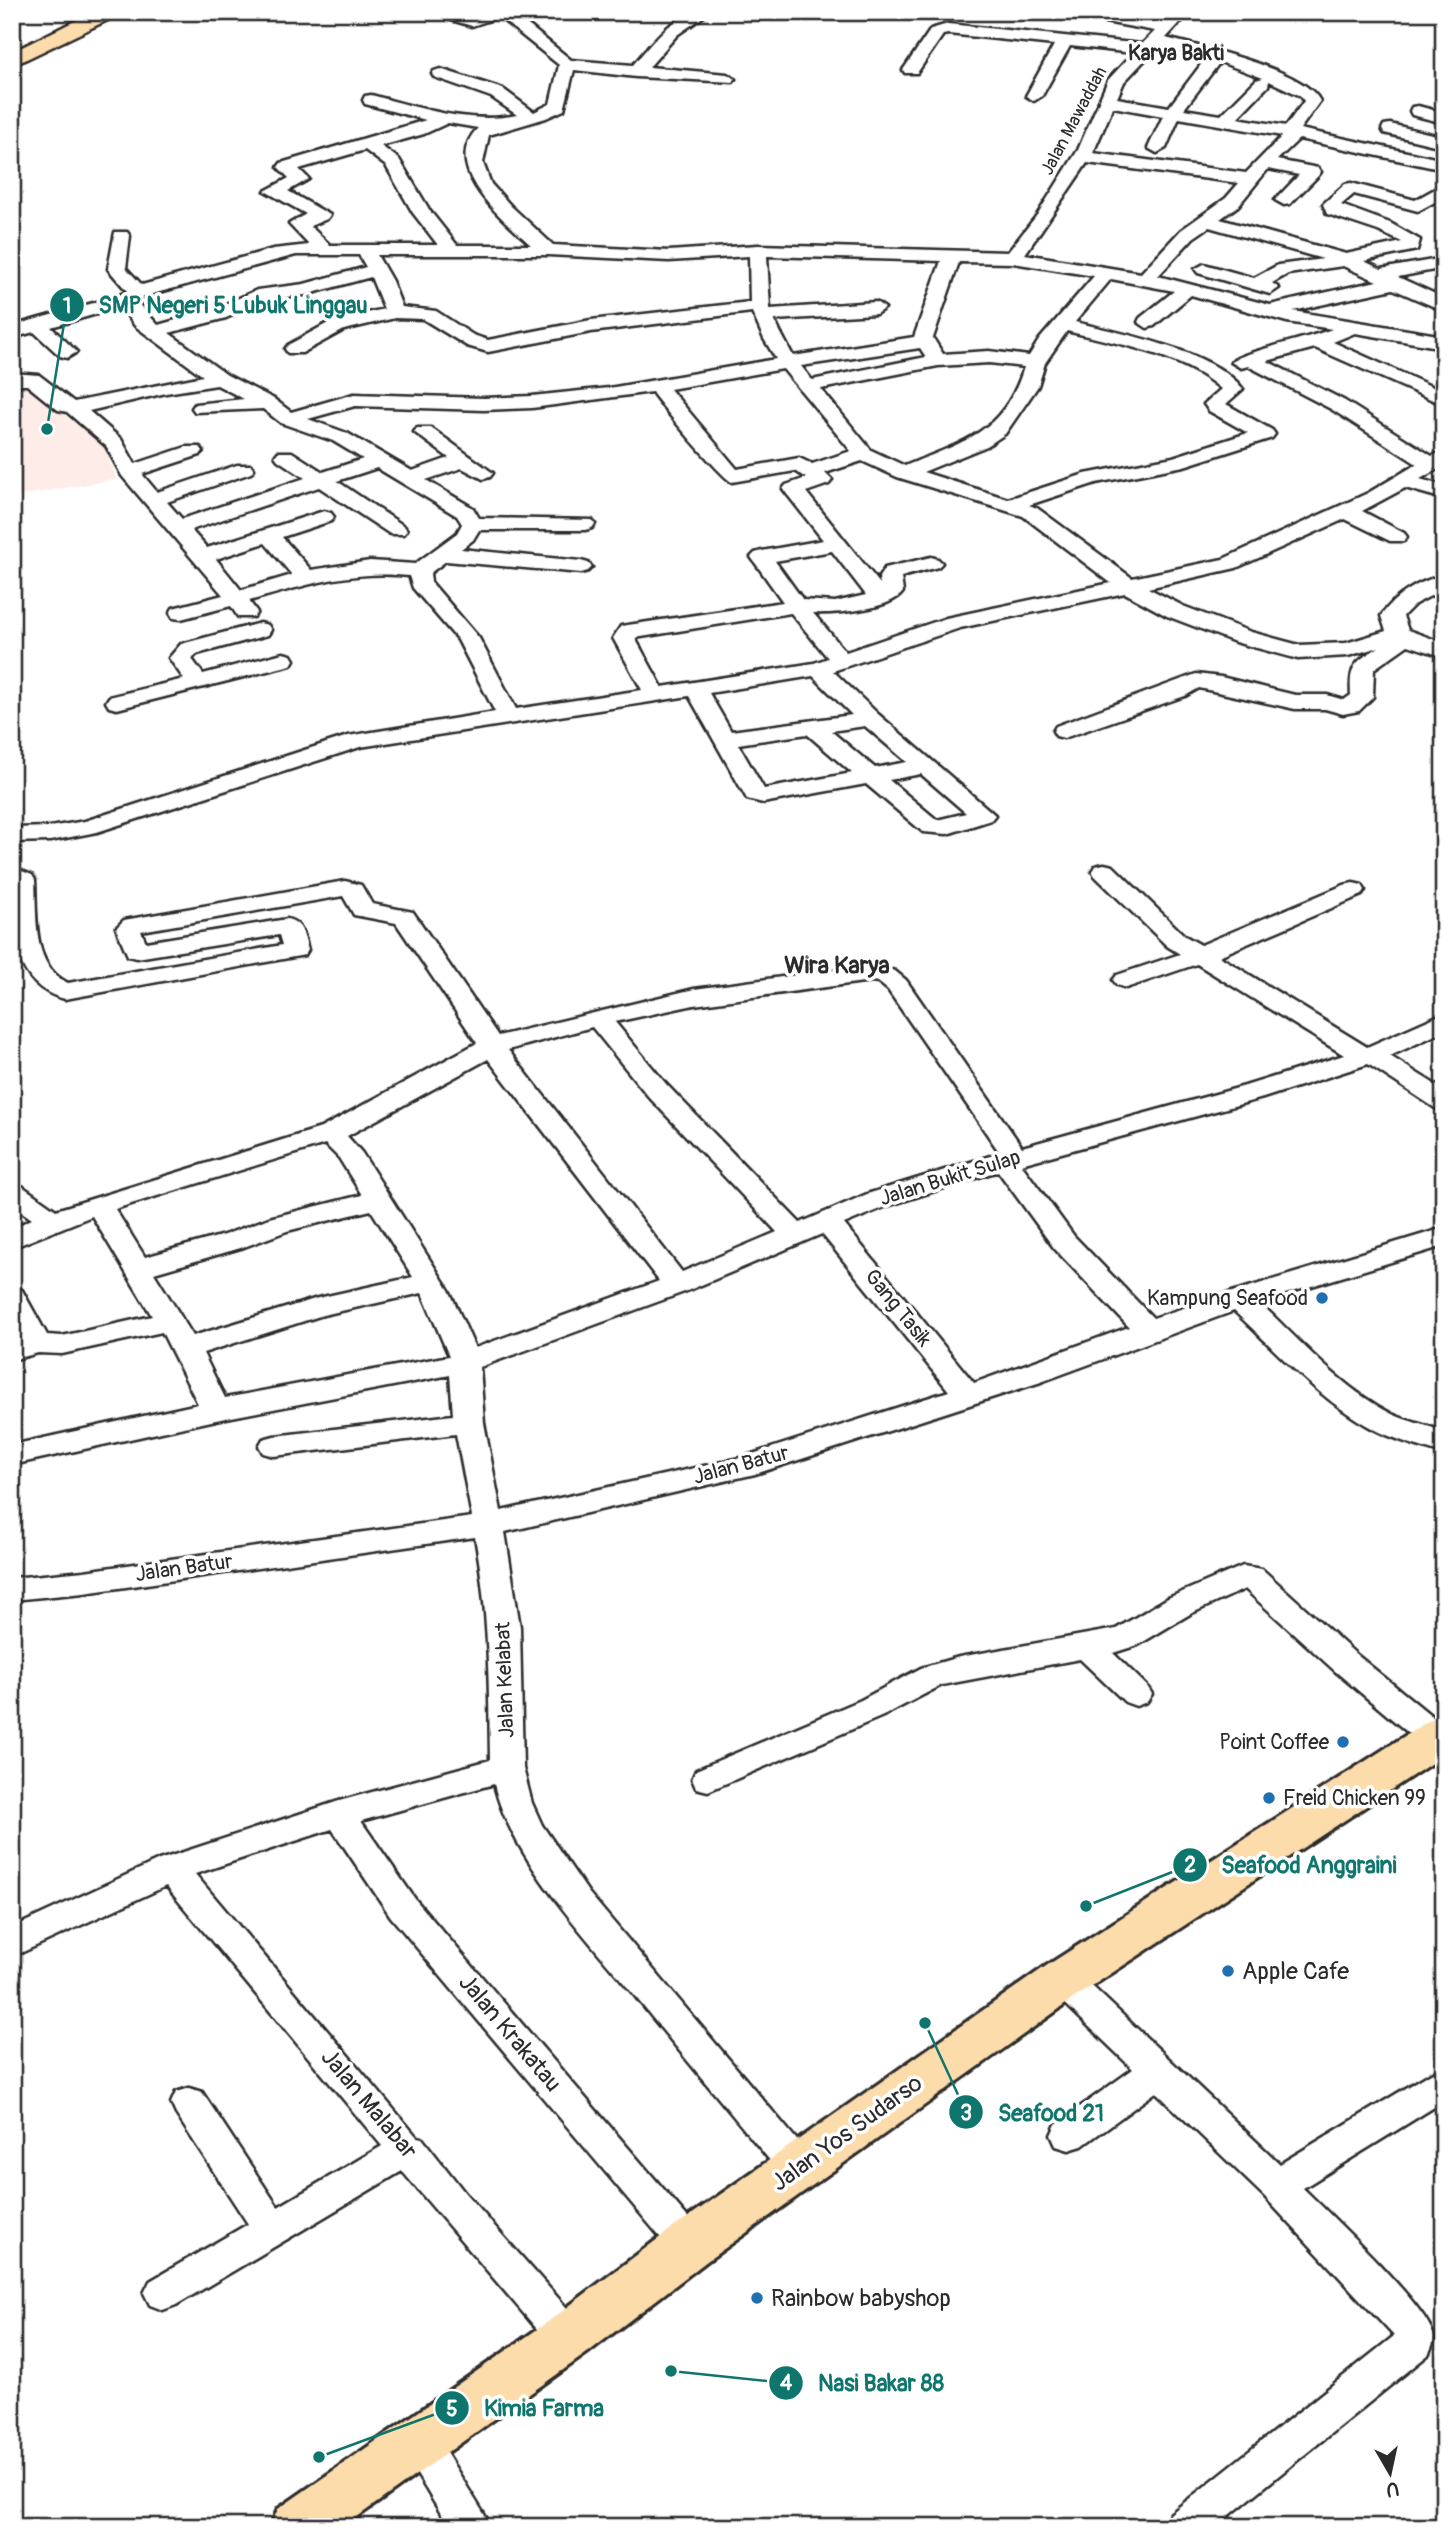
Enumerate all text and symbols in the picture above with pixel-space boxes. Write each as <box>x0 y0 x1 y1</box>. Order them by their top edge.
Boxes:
district label: Karya Bakti <box>1128 40 1224 67</box>
street label: Jalan Mawaddah <box>1036 63 1112 179</box>
callout: SMP Negeri 5 Lubuk Linggau <box>49 283 381 327</box>
text: SMP Negeri 5 Lubuk Linggau <box>99 291 368 320</box>
text: 1 <box>63 293 71 320</box>
district label: Wira Karya <box>784 951 890 980</box>
street label: Jalan Bukit Sulap <box>876 1144 1024 1212</box>
street label: Gang Tasik <box>859 1264 938 1352</box>
place label: Kampung Seafood <box>1147 1285 1308 1312</box>
marker: Kampung Seafood <box>1314 1290 1330 1306</box>
street label: Jalan Batur <box>690 1439 792 1491</box>
street label: Jalan Batur <box>134 1548 235 1588</box>
street label: Jalan Kelabat <box>489 1621 521 1738</box>
place label: Point Coffee <box>1219 1729 1330 1756</box>
marker: Point Coffee <box>1335 1734 1351 1750</box>
place label: Freid Chicken 99 <box>1283 1785 1426 1812</box>
marker: Freid Chicken 99 <box>1261 1790 1277 1806</box>
callout: Seafood Anggraini <box>1172 1843 1411 1887</box>
text: Seafood Anggraini <box>1221 1851 1397 1880</box>
text: 2 <box>1184 1852 1196 1879</box>
place label: Apple Cafe <box>1242 1957 1349 1986</box>
marker: Apple Cafe <box>1220 1963 1236 1979</box>
street label: Jalan Krakatau <box>452 1968 568 2098</box>
street label: Jalan Malabar <box>315 2043 424 2165</box>
street label: Jalan Yos Sudarso <box>766 2068 928 2197</box>
callout: Seafood 21 <box>948 2090 1118 2134</box>
text: Seafood 21 <box>998 2099 1104 2128</box>
text: 3 <box>960 2100 972 2127</box>
place label: Rainbow babyshop <box>771 2284 951 2313</box>
marker: Rainbow babyshop <box>749 2290 765 2306</box>
callout: Nasi Bakar 88 <box>769 2361 958 2405</box>
text: Nasi Bakar 88 <box>818 2369 944 2398</box>
text: 4 <box>780 2370 793 2397</box>
callout: Kimia Farma <box>435 2386 618 2430</box>
text: Kimia Farma <box>484 2394 604 2423</box>
text: 5 <box>446 2396 458 2423</box>
north arrow <box>1354 2438 1424 2508</box>
text: U <box>1384 2476 1401 2502</box>

